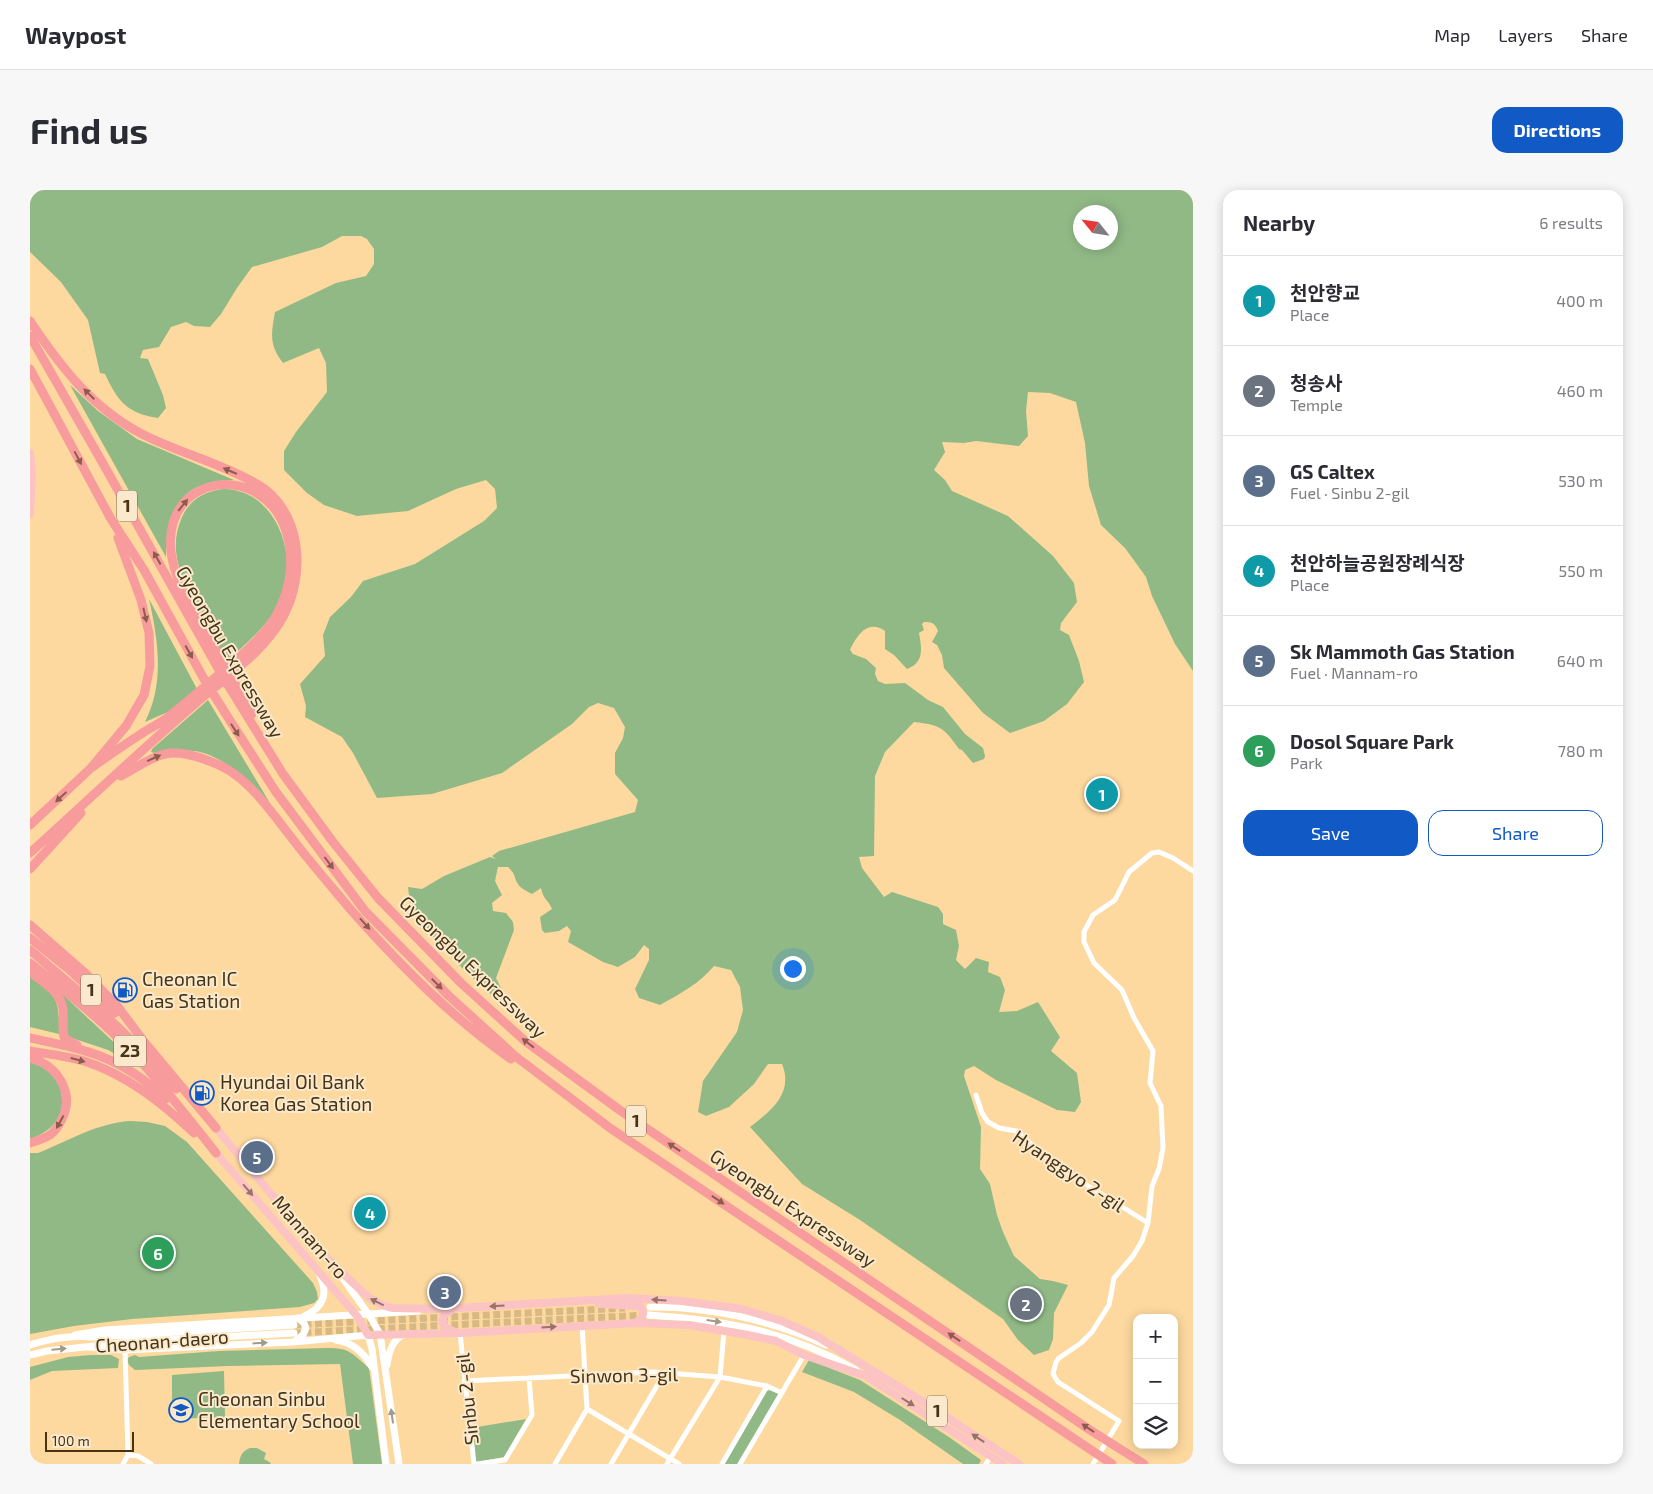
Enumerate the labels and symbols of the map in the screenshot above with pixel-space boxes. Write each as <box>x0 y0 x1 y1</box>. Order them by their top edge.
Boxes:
north arrow <box>1073 205 1118 250</box>
one-way arrow <box>83 389 95 401</box>
one-way arrow <box>74 450 82 465</box>
one-way arrow <box>223 467 237 475</box>
road number: 1 <box>117 490 137 522</box>
one-way arrow <box>177 499 188 512</box>
one-way arrow <box>152 552 161 565</box>
street label: Gyeongbu Expressway <box>172 562 289 742</box>
one-way arrow <box>141 607 149 622</box>
one-way arrow <box>184 645 193 658</box>
one-way arrow <box>231 723 240 737</box>
one-way arrow <box>147 754 161 762</box>
pin: 1 <box>1086 775 1118 813</box>
one-way arrow <box>54 791 67 802</box>
one-way arrow <box>323 856 334 869</box>
street label: Gyeongbu Expressway <box>395 891 551 1043</box>
one-way arrow <box>359 918 370 931</box>
your location <box>780 956 806 982</box>
place label: Cheonan IC Gas Station <box>142 967 240 1012</box>
road number: 1 <box>81 974 101 1006</box>
fuel station icon: Cheonan IC Gas Station <box>112 977 138 1003</box>
one-way arrow <box>431 977 443 989</box>
road number: 23 <box>114 1036 146 1066</box>
one-way arrow <box>521 1038 535 1048</box>
one-way arrow <box>70 1056 85 1064</box>
place label: Hyundai Oil Bank Korea Gas Station <box>220 1070 372 1115</box>
fuel station icon: Hyundai Oil Bank Korea Gas Station <box>189 1080 215 1106</box>
road number: 1 <box>626 1106 646 1136</box>
one-way arrow <box>56 1114 64 1129</box>
street label: Hyanggyo 2-gil <box>1009 1125 1130 1217</box>
pin: 5 <box>241 1138 273 1176</box>
one-way arrow <box>668 1142 681 1152</box>
street label: Gyeongbu Expressway <box>706 1144 881 1272</box>
one-way arrow <box>242 1184 253 1196</box>
street label: Mannam-ro <box>268 1190 353 1283</box>
pin: 4 <box>354 1194 386 1232</box>
one-way arrow <box>711 1195 724 1205</box>
pin: 6 <box>142 1234 174 1272</box>
pin: 3 <box>429 1273 461 1311</box>
pin: 2 <box>1010 1285 1042 1323</box>
one-way arrow <box>651 1295 667 1303</box>
one-way arrow <box>370 1298 385 1306</box>
one-way arrow <box>489 1303 505 1311</box>
one-way arrow <box>707 1317 723 1325</box>
one-way arrow <box>542 1323 558 1331</box>
street label: Cheonan-daero <box>95 1324 229 1357</box>
one-way arrow <box>947 1332 960 1342</box>
one-way arrow <box>253 1339 269 1347</box>
one-way arrow <box>52 1345 68 1353</box>
street label: Sinbu 2-gil <box>450 1352 483 1446</box>
street label: Sinwon 3-gil <box>570 1362 679 1387</box>
place label: Cheonan Sinbu Elementary School <box>198 1387 360 1432</box>
road number: 1 <box>927 1396 947 1426</box>
school or university icon: Cheonan Sinbu Elementary School <box>168 1397 194 1423</box>
one-way arrow <box>901 1398 914 1407</box>
one-way arrow <box>388 1407 396 1423</box>
one-way arrow <box>1081 1423 1095 1433</box>
scale bar <box>45 1429 134 1452</box>
one-way arrow <box>972 1433 985 1442</box>

